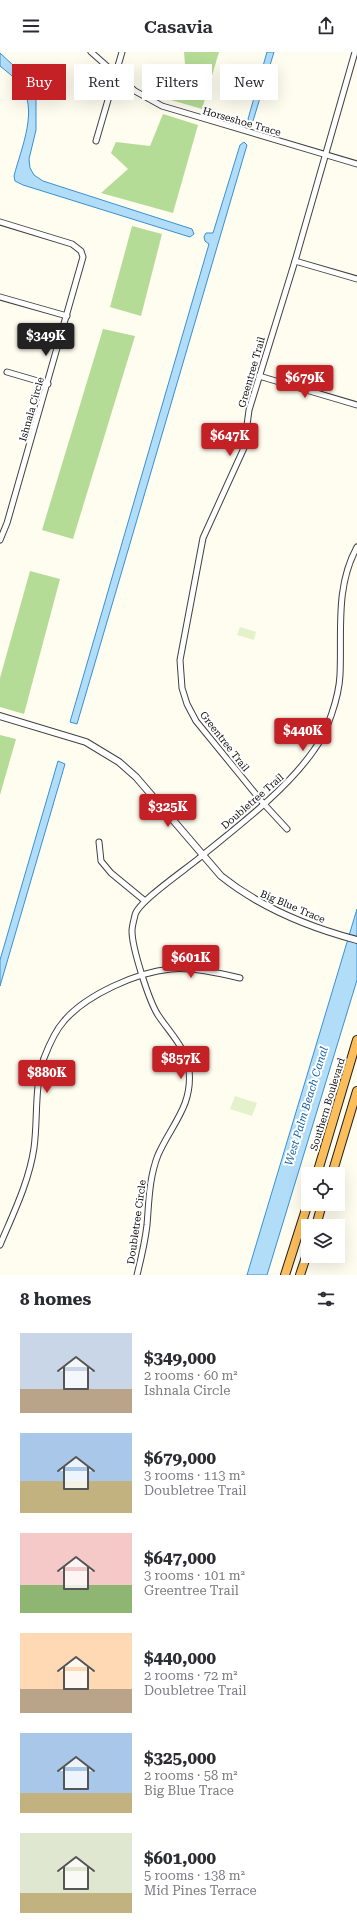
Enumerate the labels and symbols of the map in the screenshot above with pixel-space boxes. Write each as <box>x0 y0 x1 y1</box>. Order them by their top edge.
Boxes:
street label: Horseshoe Trace <box>201 105 283 138</box>
pin: $349K <box>18 323 74 357</box>
street label: Greentree Trail <box>236 336 267 409</box>
pin: $679K <box>277 365 333 399</box>
street label: Ishnala Circle <box>17 375 46 443</box>
pin: $647K <box>202 423 258 457</box>
street label: Greentree Trail <box>198 709 251 773</box>
pin: $440K <box>275 718 331 752</box>
street label: Doubletree Trail <box>219 771 286 831</box>
pin: $325K <box>140 794 196 828</box>
street label: Big Blue Trace <box>259 888 327 925</box>
pin: $601K <box>163 945 219 979</box>
water label: West Palm Beach Canal <box>282 1045 331 1167</box>
pin: $857K <box>153 1046 209 1080</box>
street label: Southern Boulevard <box>308 1056 347 1152</box>
pin: $880K <box>19 1060 75 1094</box>
street label: Doubletree Circle <box>125 1179 148 1265</box>

